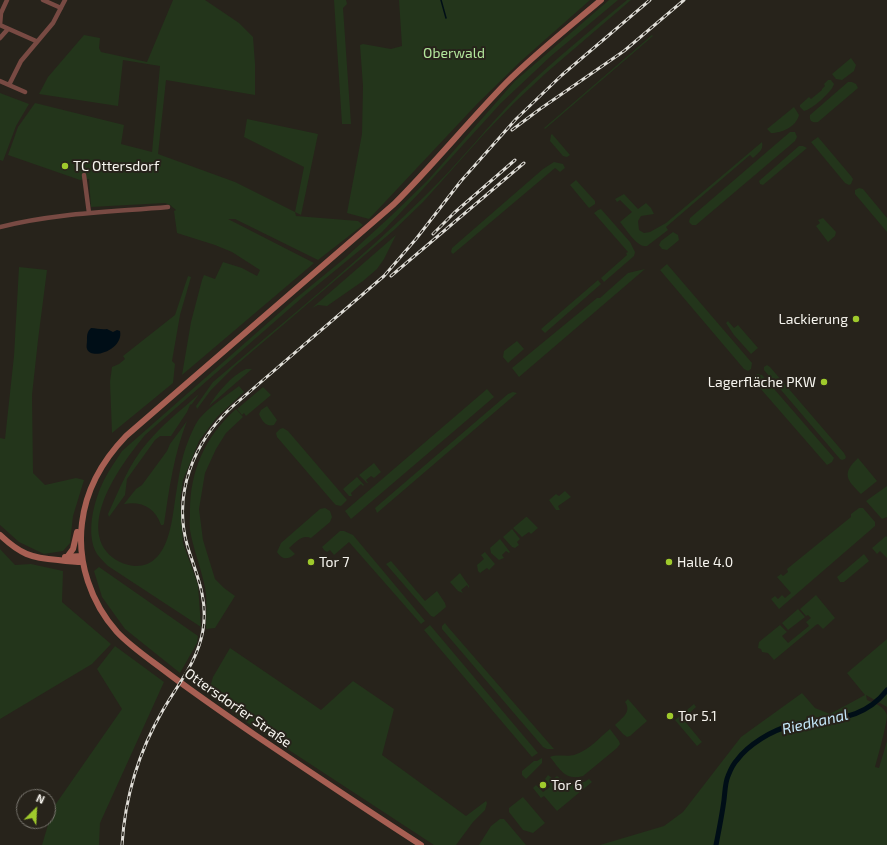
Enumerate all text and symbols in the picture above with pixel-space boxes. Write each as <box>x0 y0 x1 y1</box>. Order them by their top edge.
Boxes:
park label: Oberwald <box>423 45 485 61</box>
place label: TC Ottersdorf <box>73 158 159 174</box>
marker: TC Ottersdorf <box>60 161 70 171</box>
place label: Lackierung <box>779 311 848 327</box>
marker: Lackierung <box>851 314 861 324</box>
place label: Lagerfläche PKW <box>708 374 816 390</box>
marker: Lagerfläche PKW <box>819 377 829 387</box>
place label: Tor 7 <box>319 554 349 570</box>
place label: Halle 4.0 <box>677 554 733 570</box>
marker: Tor 7 <box>306 557 316 567</box>
marker: Halle 4.0 <box>664 557 674 567</box>
street label: Ottersdorfer Straße <box>181 665 295 751</box>
water label: Riedkanal <box>780 706 850 738</box>
place label: Tor 5.1 <box>678 708 717 724</box>
marker: Tor 5.1 <box>665 711 675 721</box>
place label: Tor 6 <box>551 777 582 793</box>
marker: Tor 6 <box>538 780 548 790</box>
north arrow <box>16 789 56 829</box>
text: N <box>34 791 47 806</box>

